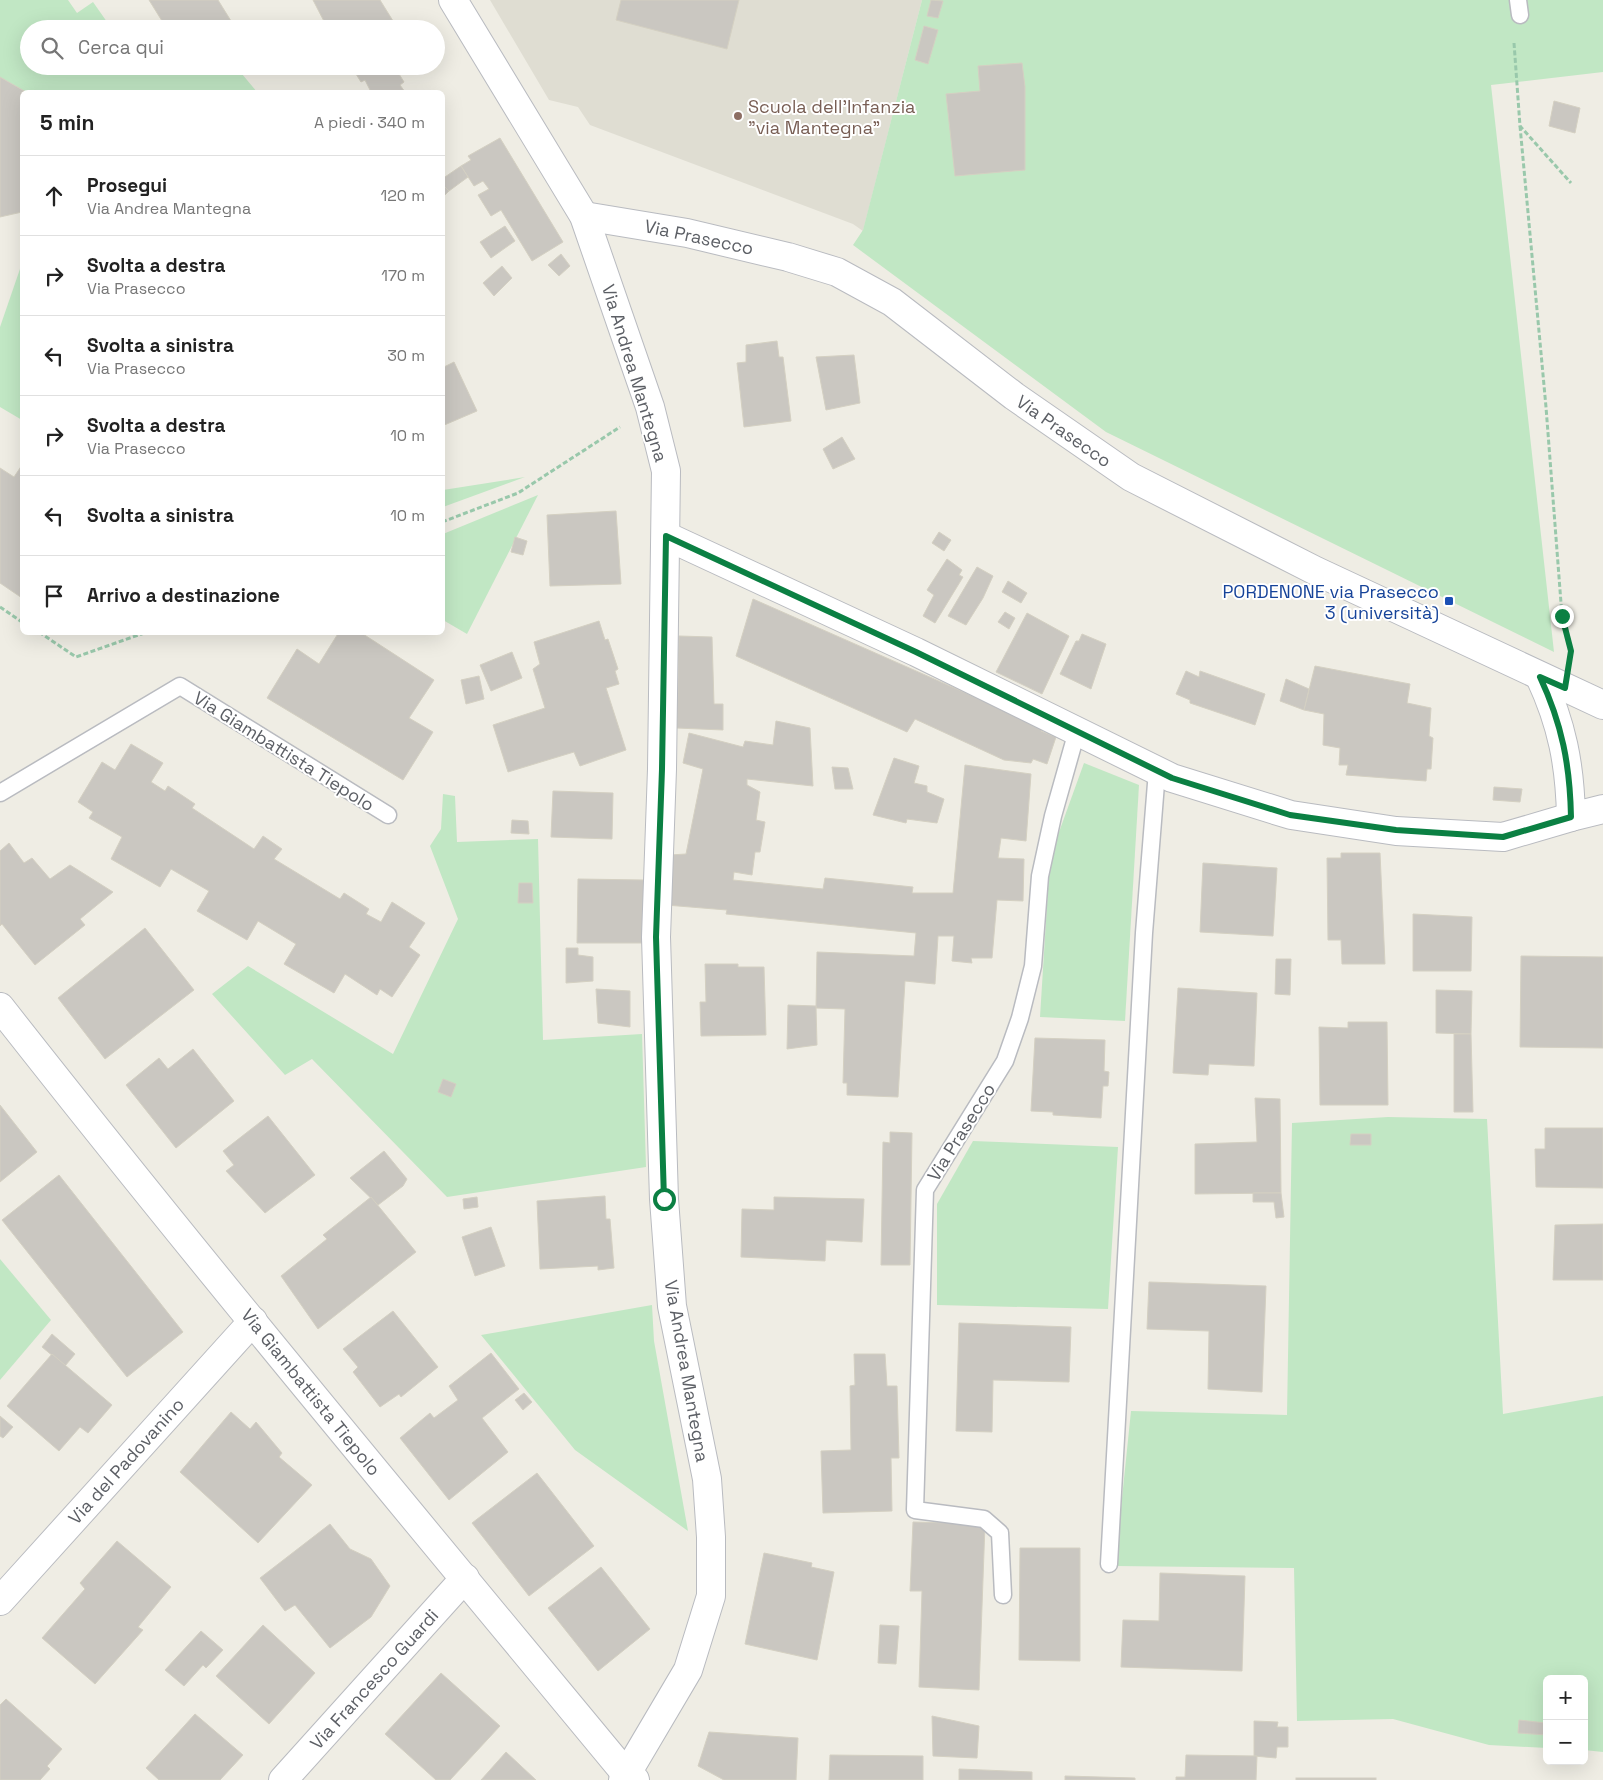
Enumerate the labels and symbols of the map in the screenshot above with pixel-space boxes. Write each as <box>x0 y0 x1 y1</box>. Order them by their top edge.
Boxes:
place label: Scuola dell’Infanzia "via Mantegna" <box>748 95 915 139</box>
marker: Scuola dell’Infanzia "via Mantegna" <box>732 110 744 122</box>
street label: Via Prasecco <box>642 214 756 260</box>
street label: Via Andrea Mantegna <box>597 281 673 465</box>
street label: Via Prasecco <box>1012 390 1116 472</box>
place label: PORDENONE via Prasecco 3 (università) <box>1223 580 1439 624</box>
marker: PORDENONE via Prasecco 3 (università) <box>1443 595 1455 607</box>
route end <box>1551 605 1574 628</box>
street label: Via Giambattista Tiepolo <box>189 686 379 816</box>
street label: Via Prasecco <box>922 1079 1000 1185</box>
route start <box>653 1188 676 1211</box>
street label: Via Andrea Mantegna <box>660 1278 714 1464</box>
street label: Via Giambattista Tiepolo <box>236 1304 386 1480</box>
street label: Via del Padovanino <box>63 1393 189 1529</box>
street label: Via Francesco Guardi <box>305 1604 443 1754</box>

